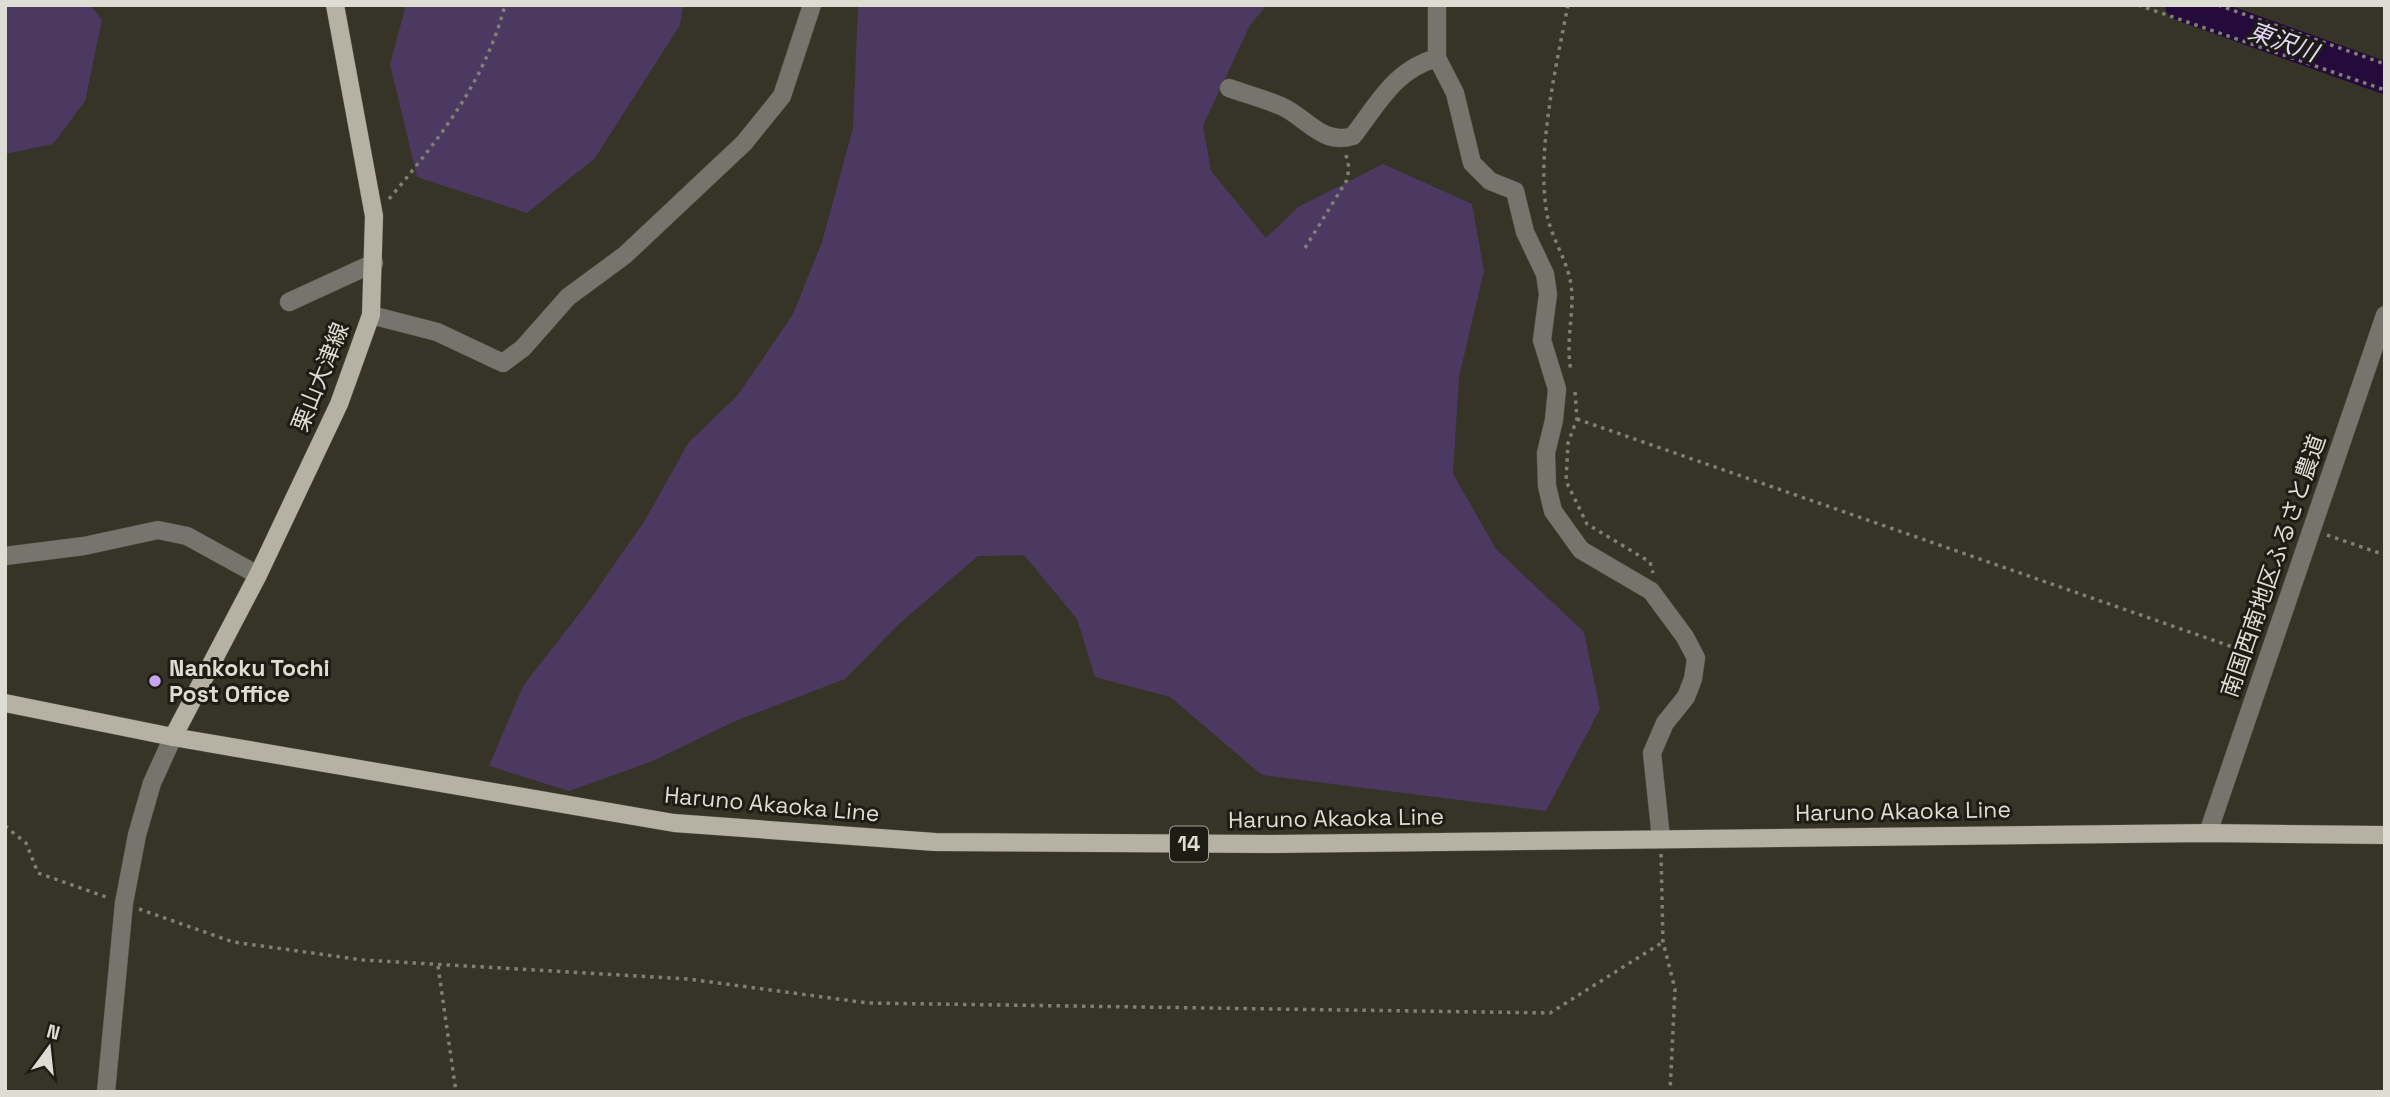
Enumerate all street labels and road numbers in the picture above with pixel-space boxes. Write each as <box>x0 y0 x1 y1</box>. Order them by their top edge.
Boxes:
street label: 栗山大津線 <box>285 318 355 436</box>
street label: 南国西南地区ふるさと農道 <box>2214 431 2332 701</box>
street label: Haruno Akaoka Line <box>663 780 881 828</box>
street label: Haruno Akaoka Line <box>1795 794 2011 828</box>
street label: Haruno Akaoka Line <box>1228 801 1444 835</box>
road number: 14 <box>1170 826 1208 862</box>

